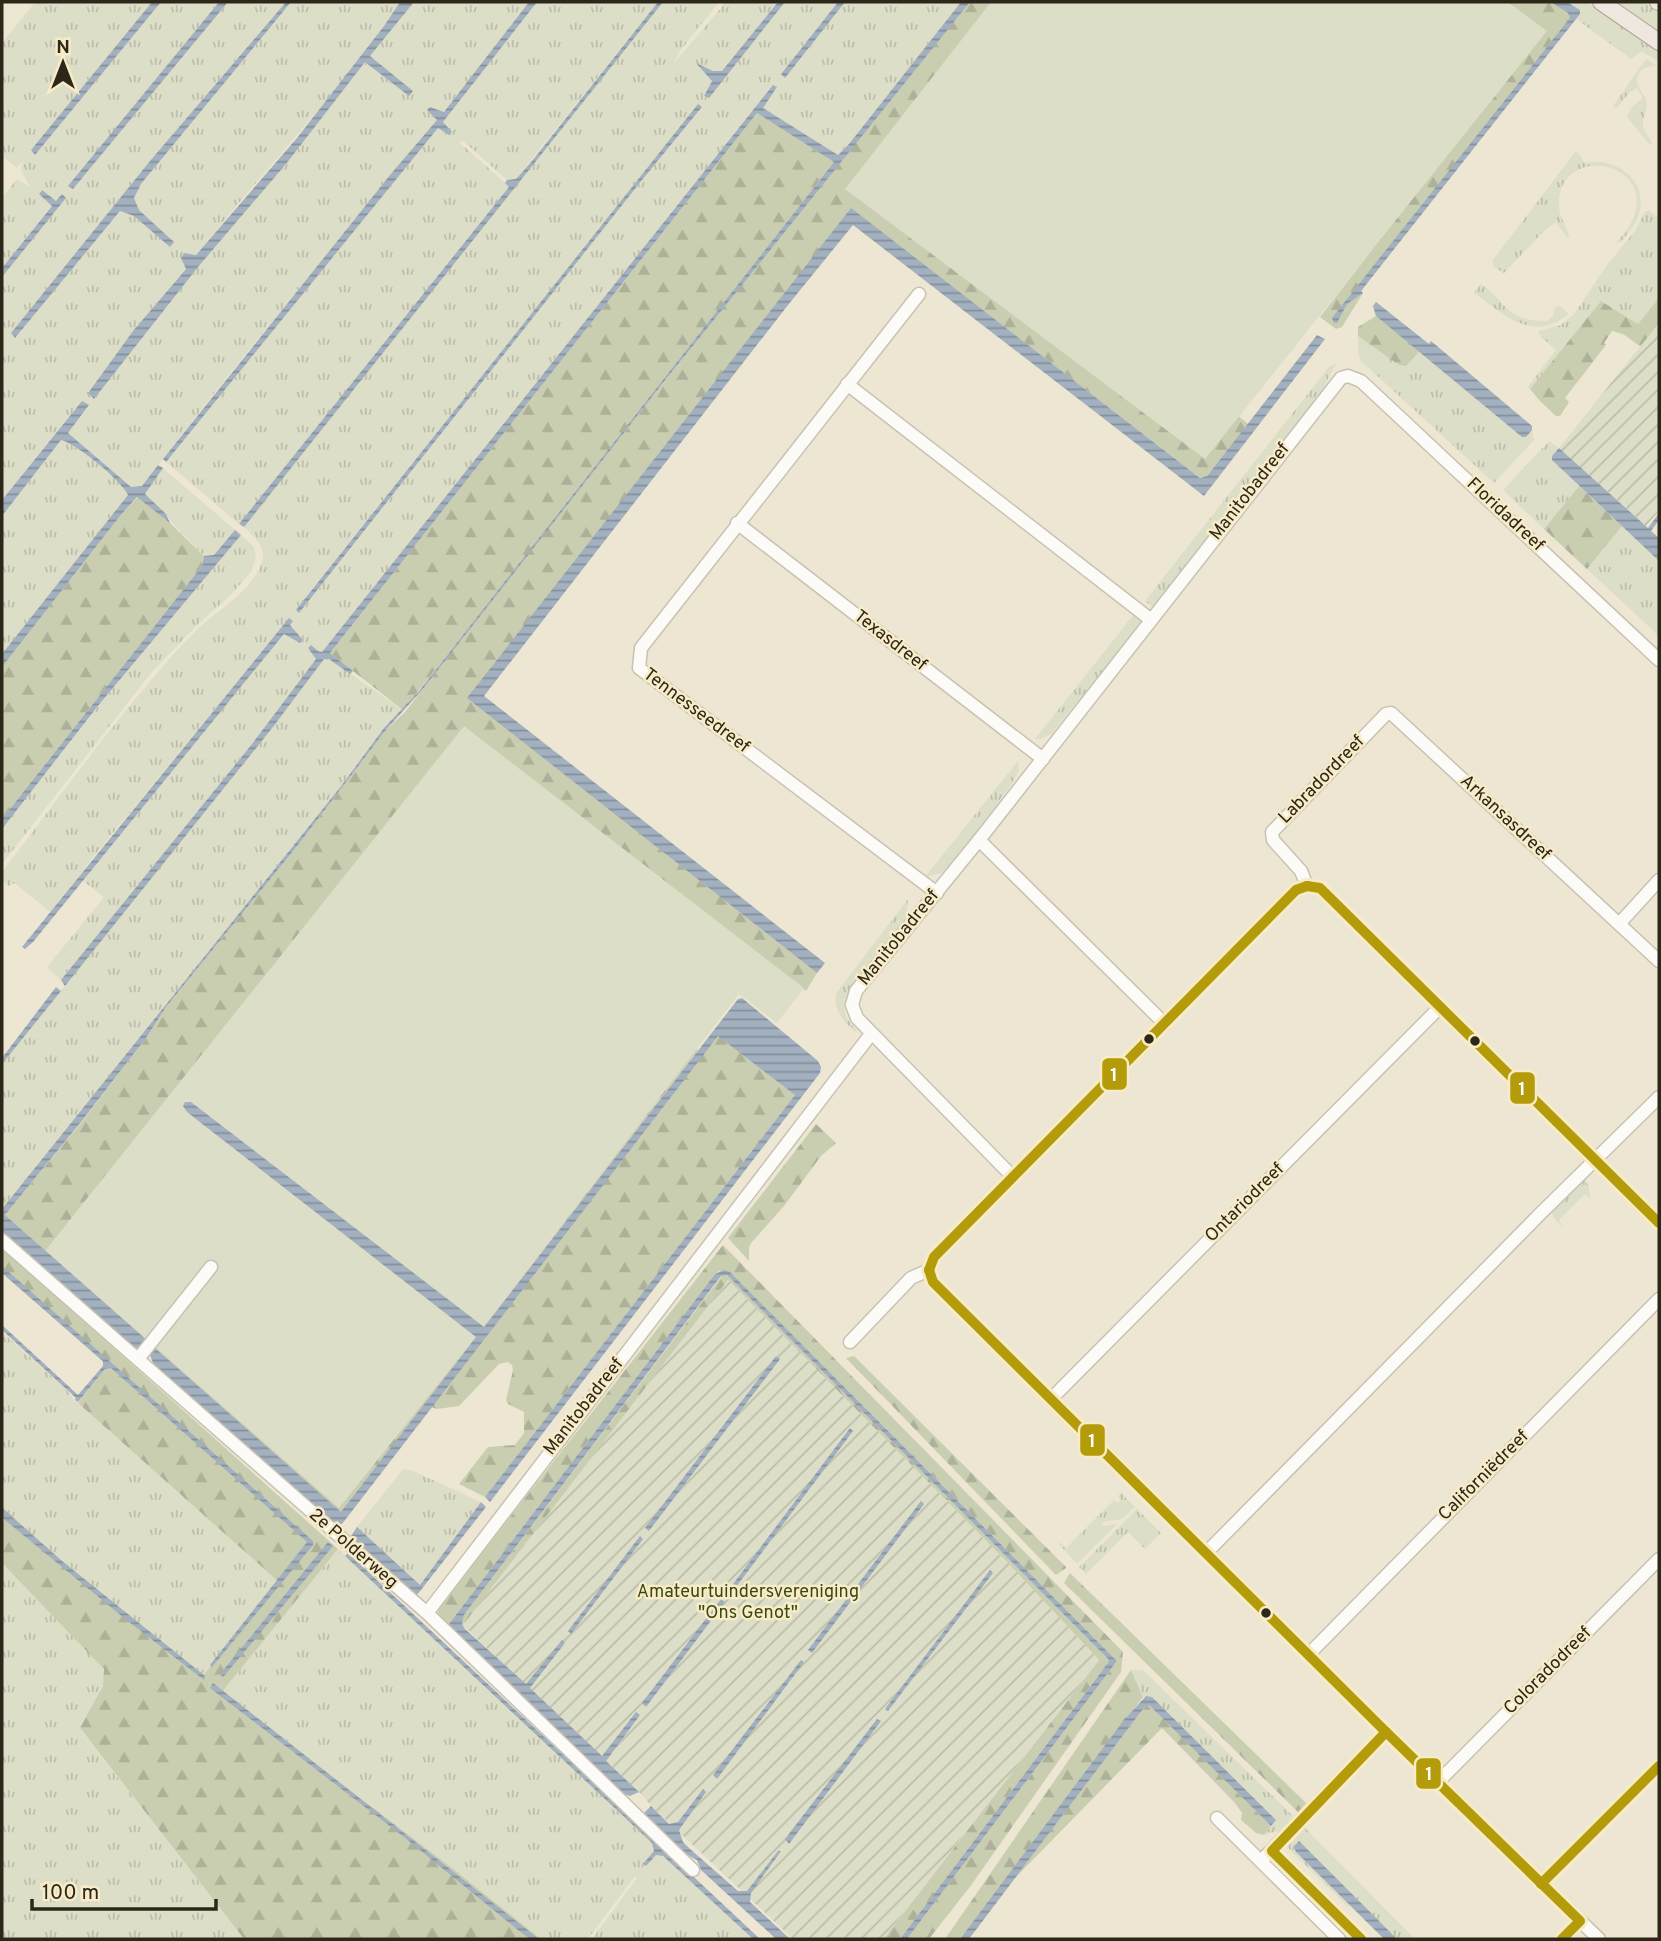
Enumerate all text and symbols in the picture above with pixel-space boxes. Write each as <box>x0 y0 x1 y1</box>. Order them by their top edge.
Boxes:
north arrow <box>28 28 98 98</box>
text: N <box>56 36 70 60</box>
street label: Manitobadreef <box>1205 439 1295 545</box>
street label: Floridadreef <box>1461 473 1549 557</box>
street label: Texasdreef <box>849 605 931 677</box>
street label: Tennesseedreef <box>638 663 754 759</box>
street label: Labradordreef <box>1274 731 1370 829</box>
street label: Arkansasdreef <box>1455 770 1555 866</box>
street label: Manitobadreef <box>853 885 945 991</box>
unlabelled marker <box>1142 1032 1156 1046</box>
unlabelled marker <box>1468 1034 1482 1048</box>
line badge: 1 <box>1101 1057 1128 1091</box>
text: 1 <box>1110 1064 1118 1088</box>
line badge: 1 <box>1509 1071 1536 1105</box>
text: 1 <box>1518 1078 1526 1102</box>
street label: Ontariodreef <box>1200 1158 1290 1248</box>
street label: Manitobadreef <box>539 1354 629 1460</box>
line badge: 1 <box>1079 1423 1106 1457</box>
street label: Californiëdreef <box>1434 1426 1534 1526</box>
text: 1 <box>1088 1430 1096 1454</box>
street label: 2e Polderweg <box>304 1504 402 1594</box>
park label: Amateurtuindersvereniging "Ons Genot" <box>637 1581 859 1625</box>
unlabelled marker <box>1259 1606 1273 1620</box>
street label: Coloradodreef <box>1499 1622 1597 1720</box>
line badge: 1 <box>1415 1757 1442 1790</box>
text: 1 <box>1425 1763 1433 1787</box>
scale bar <box>32 1868 215 1912</box>
text: 100 m <box>42 1880 99 1907</box>

